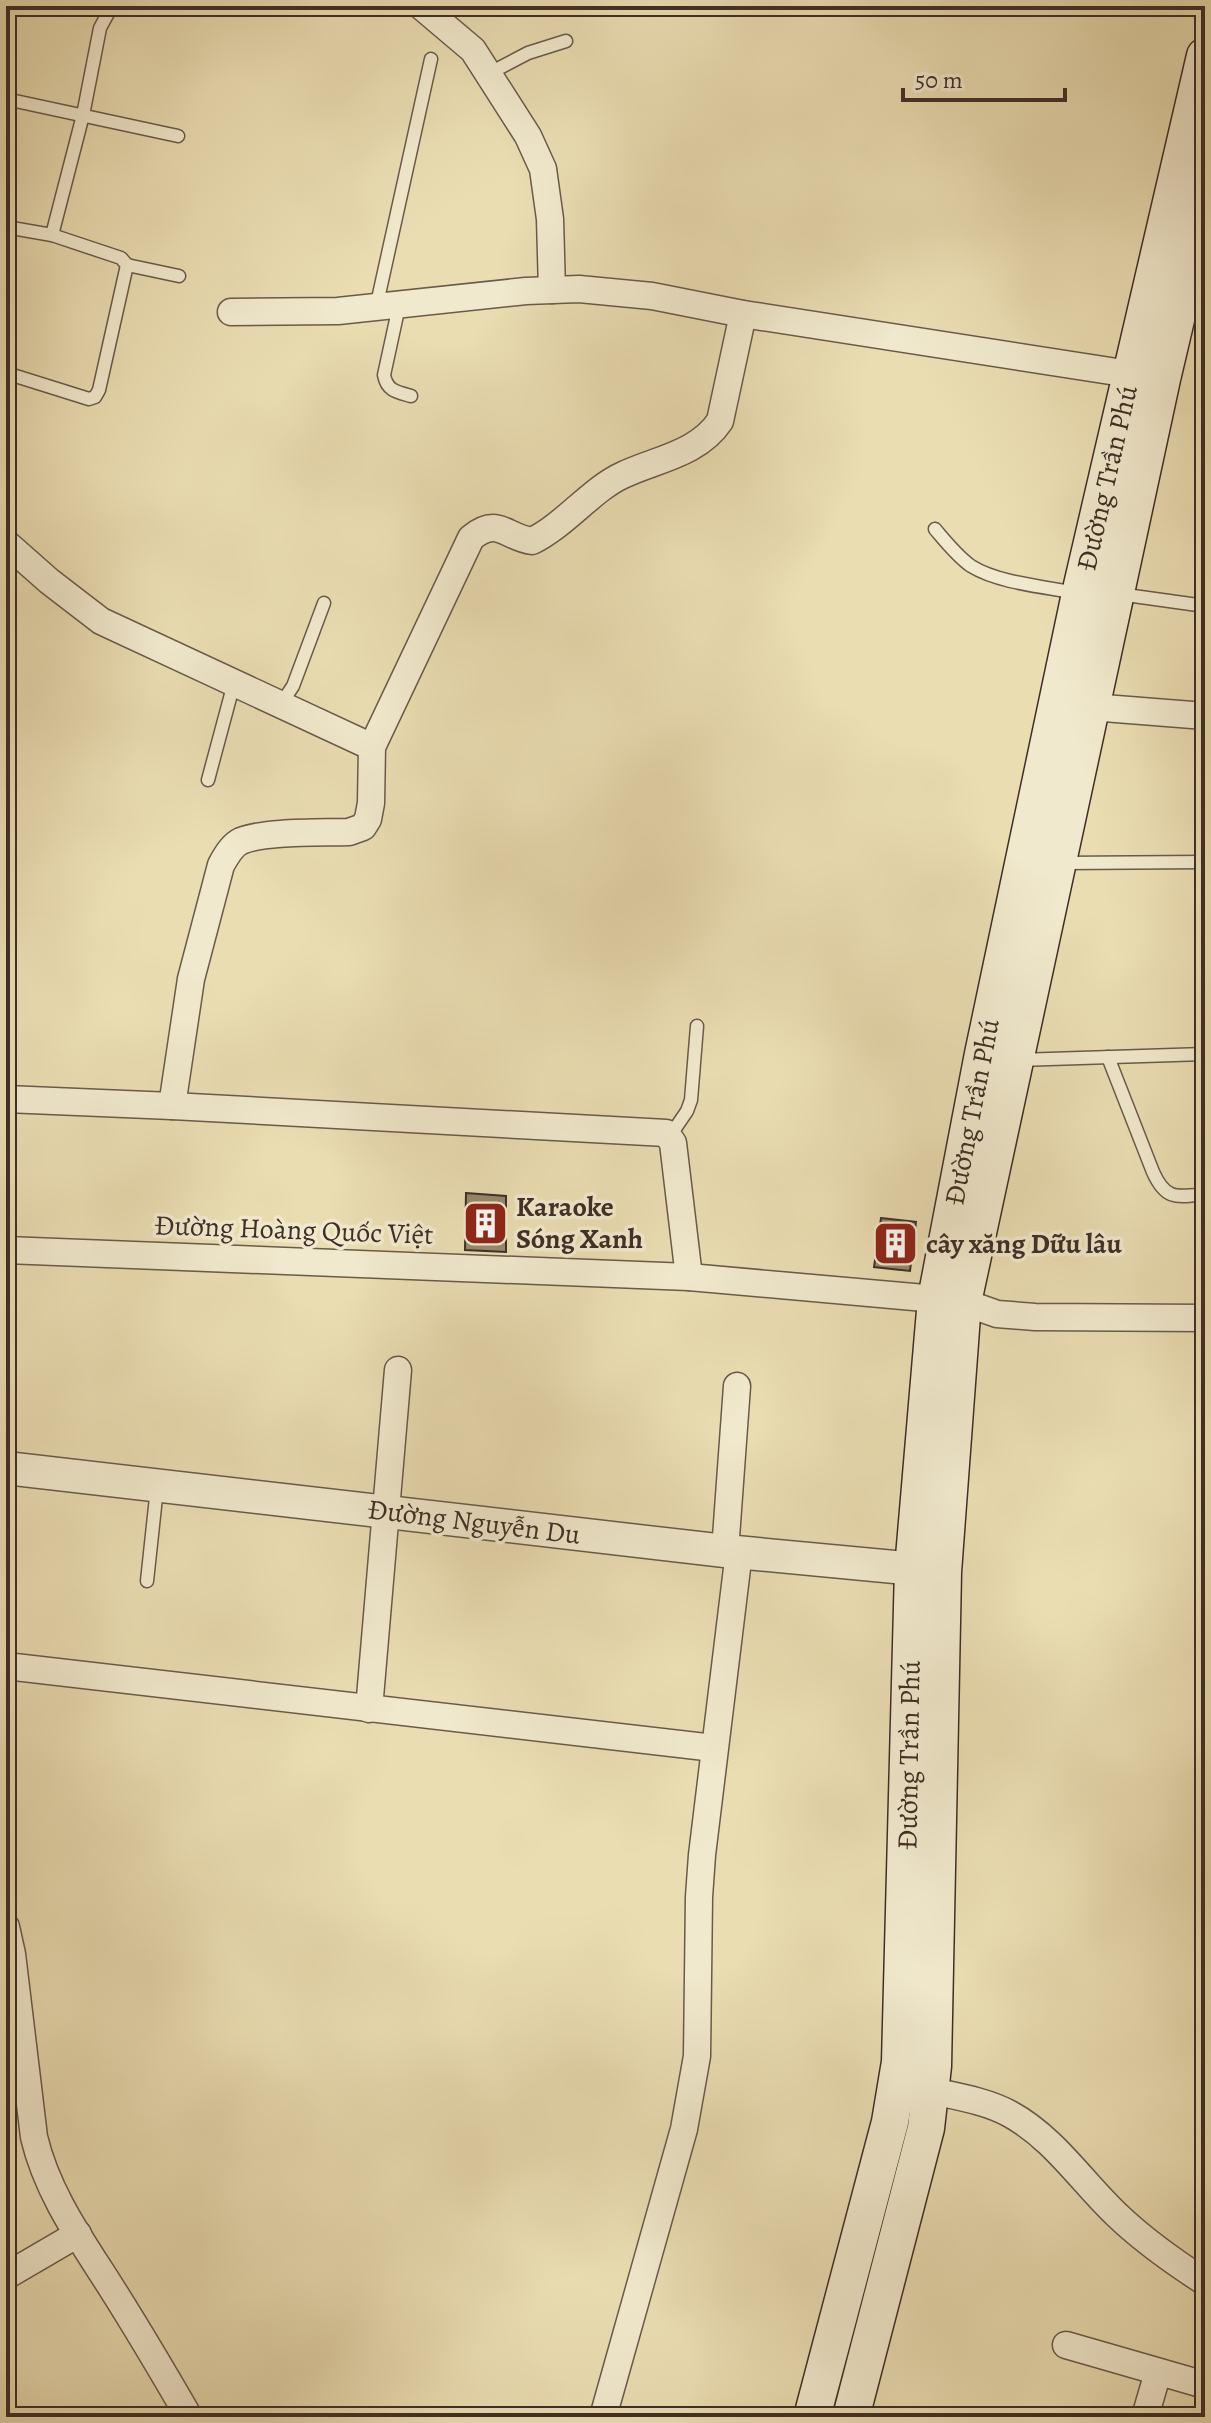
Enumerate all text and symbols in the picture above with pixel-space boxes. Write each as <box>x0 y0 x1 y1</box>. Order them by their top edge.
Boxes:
scale bar <box>903 52 1065 102</box>
text: 50 m <box>915 64 963 96</box>
street label: Đường Trần Phú <box>1067 381 1147 574</box>
street label: Đường Trần Phú <box>935 1015 1009 1208</box>
place label: Karaoke Sóng Xanh <box>516 1188 643 1258</box>
building icon: Karaoke Sóng Xanh <box>461 1199 509 1247</box>
street label: Đường Hoàng Quốc Việt <box>154 1206 434 1254</box>
building icon: cây xăng Dữu lâu <box>871 1220 919 1268</box>
place label: cây xăng Dữu lâu <box>926 1225 1122 1263</box>
street label: Đường Nguyễn Du <box>366 1490 583 1554</box>
street label: Đường Trần Phú <box>888 1659 930 1850</box>

